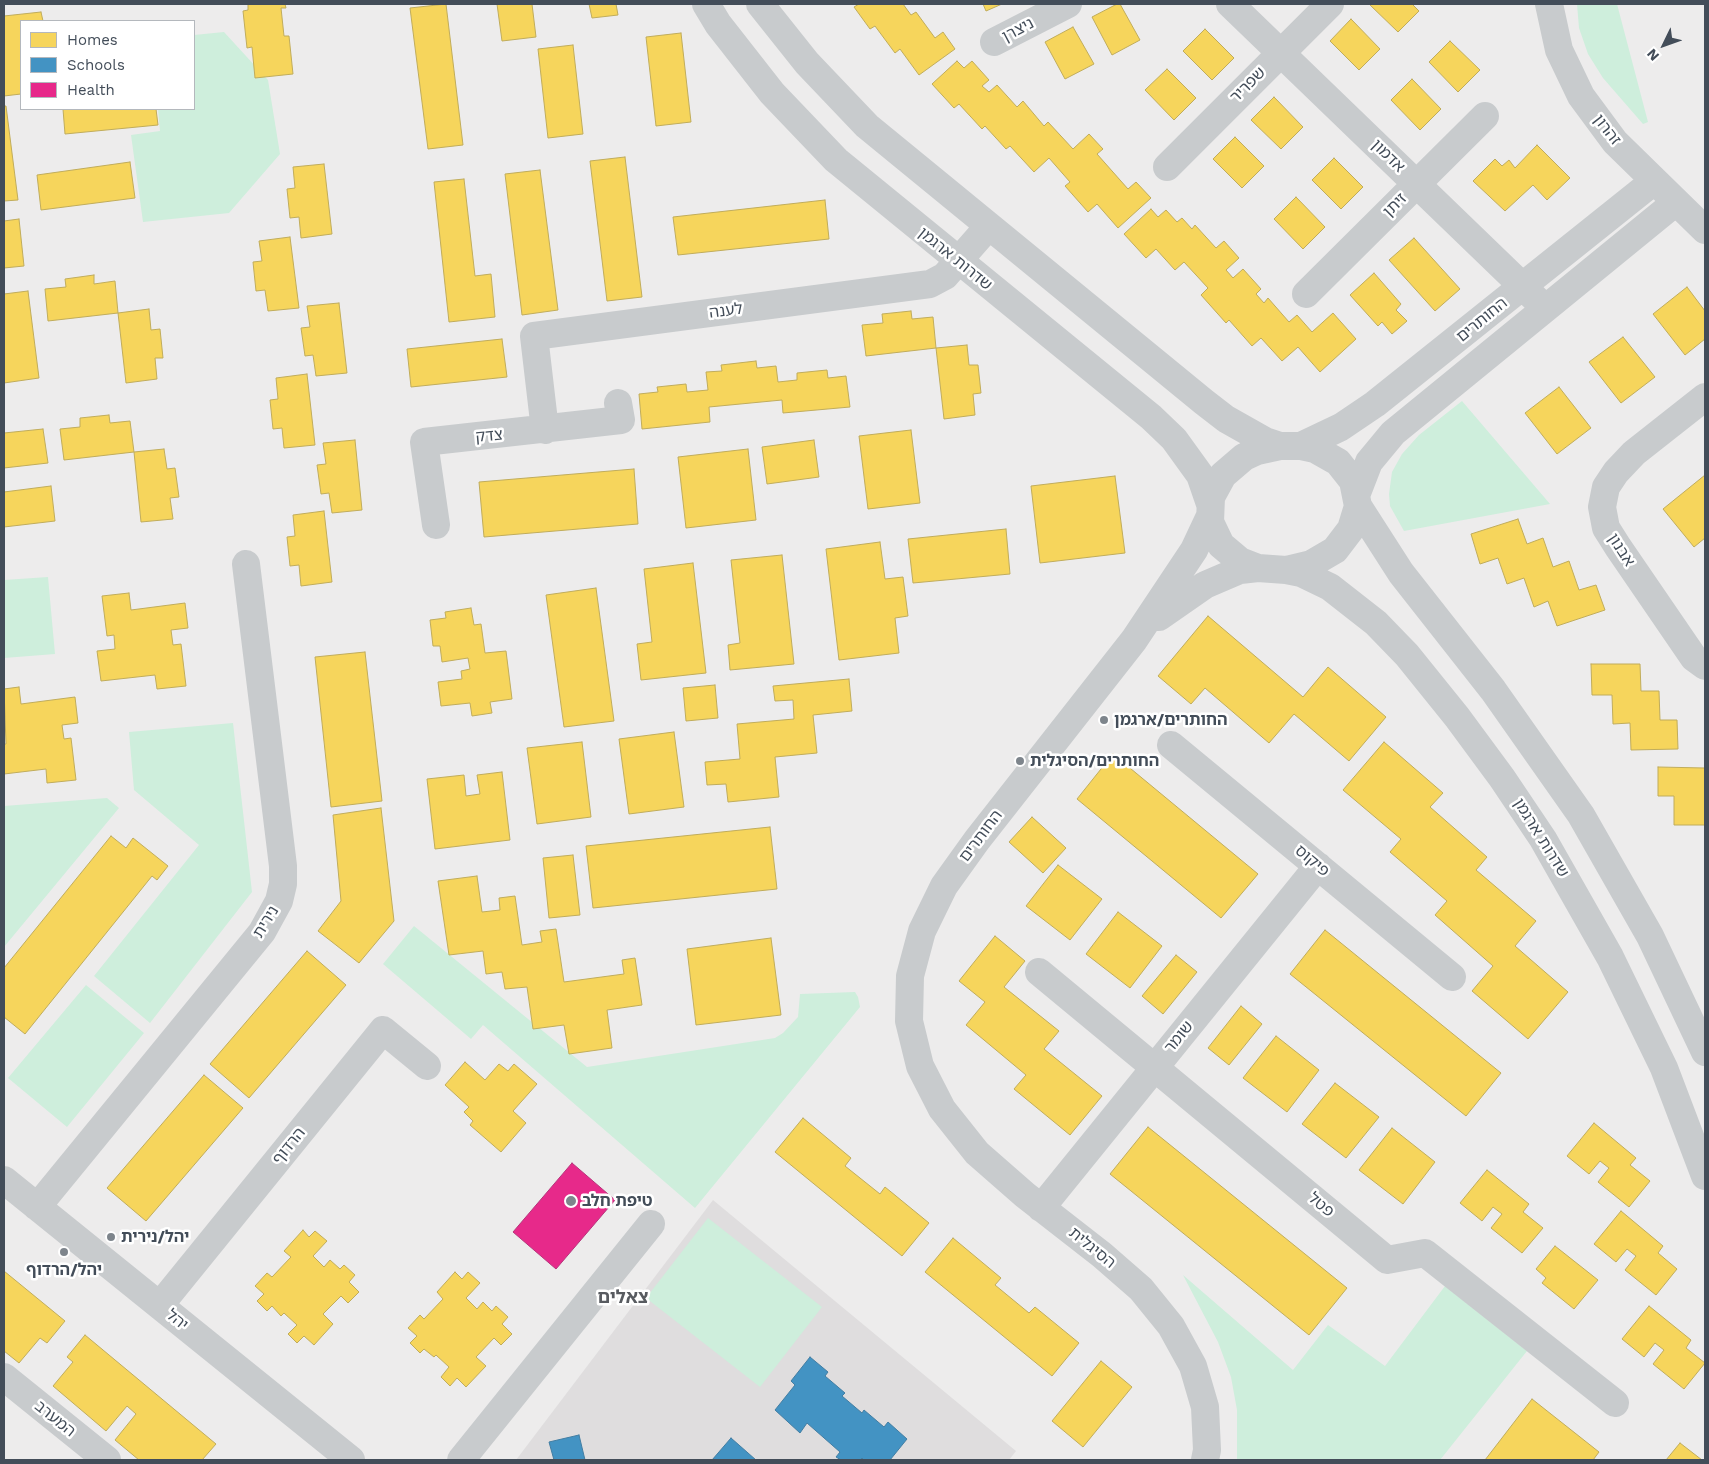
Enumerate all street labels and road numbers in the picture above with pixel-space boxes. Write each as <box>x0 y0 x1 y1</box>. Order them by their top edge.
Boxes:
street label: ניצרן <box>999 14 1037 46</box>
street label: שפריר <box>1226 63 1270 107</box>
street label: זהרון <box>1589 111 1625 149</box>
street label: אדמון <box>1367 135 1409 177</box>
street label: זיתן <box>1379 189 1411 221</box>
street label: שדרות ארגמן <box>914 223 996 295</box>
street label: החותרים <box>1453 294 1511 346</box>
street label: לענה <box>708 299 744 323</box>
street label: צדק <box>475 425 503 447</box>
street label: אבנון <box>1603 530 1639 570</box>
street label: שדרות ארגמן <box>1509 795 1573 881</box>
street label: החותרים <box>955 806 1007 866</box>
street label: פיקוס <box>1291 841 1333 881</box>
street label: נירית <box>249 903 283 941</box>
street label: שומר <box>1160 1017 1198 1057</box>
street label: הרדוף <box>268 1124 310 1168</box>
street label: פטל <box>1304 1189 1338 1221</box>
street label: הסיגלית <box>1065 1223 1119 1273</box>
street label: יהל <box>162 1305 192 1335</box>
street label: המערב <box>31 1397 79 1441</box>

